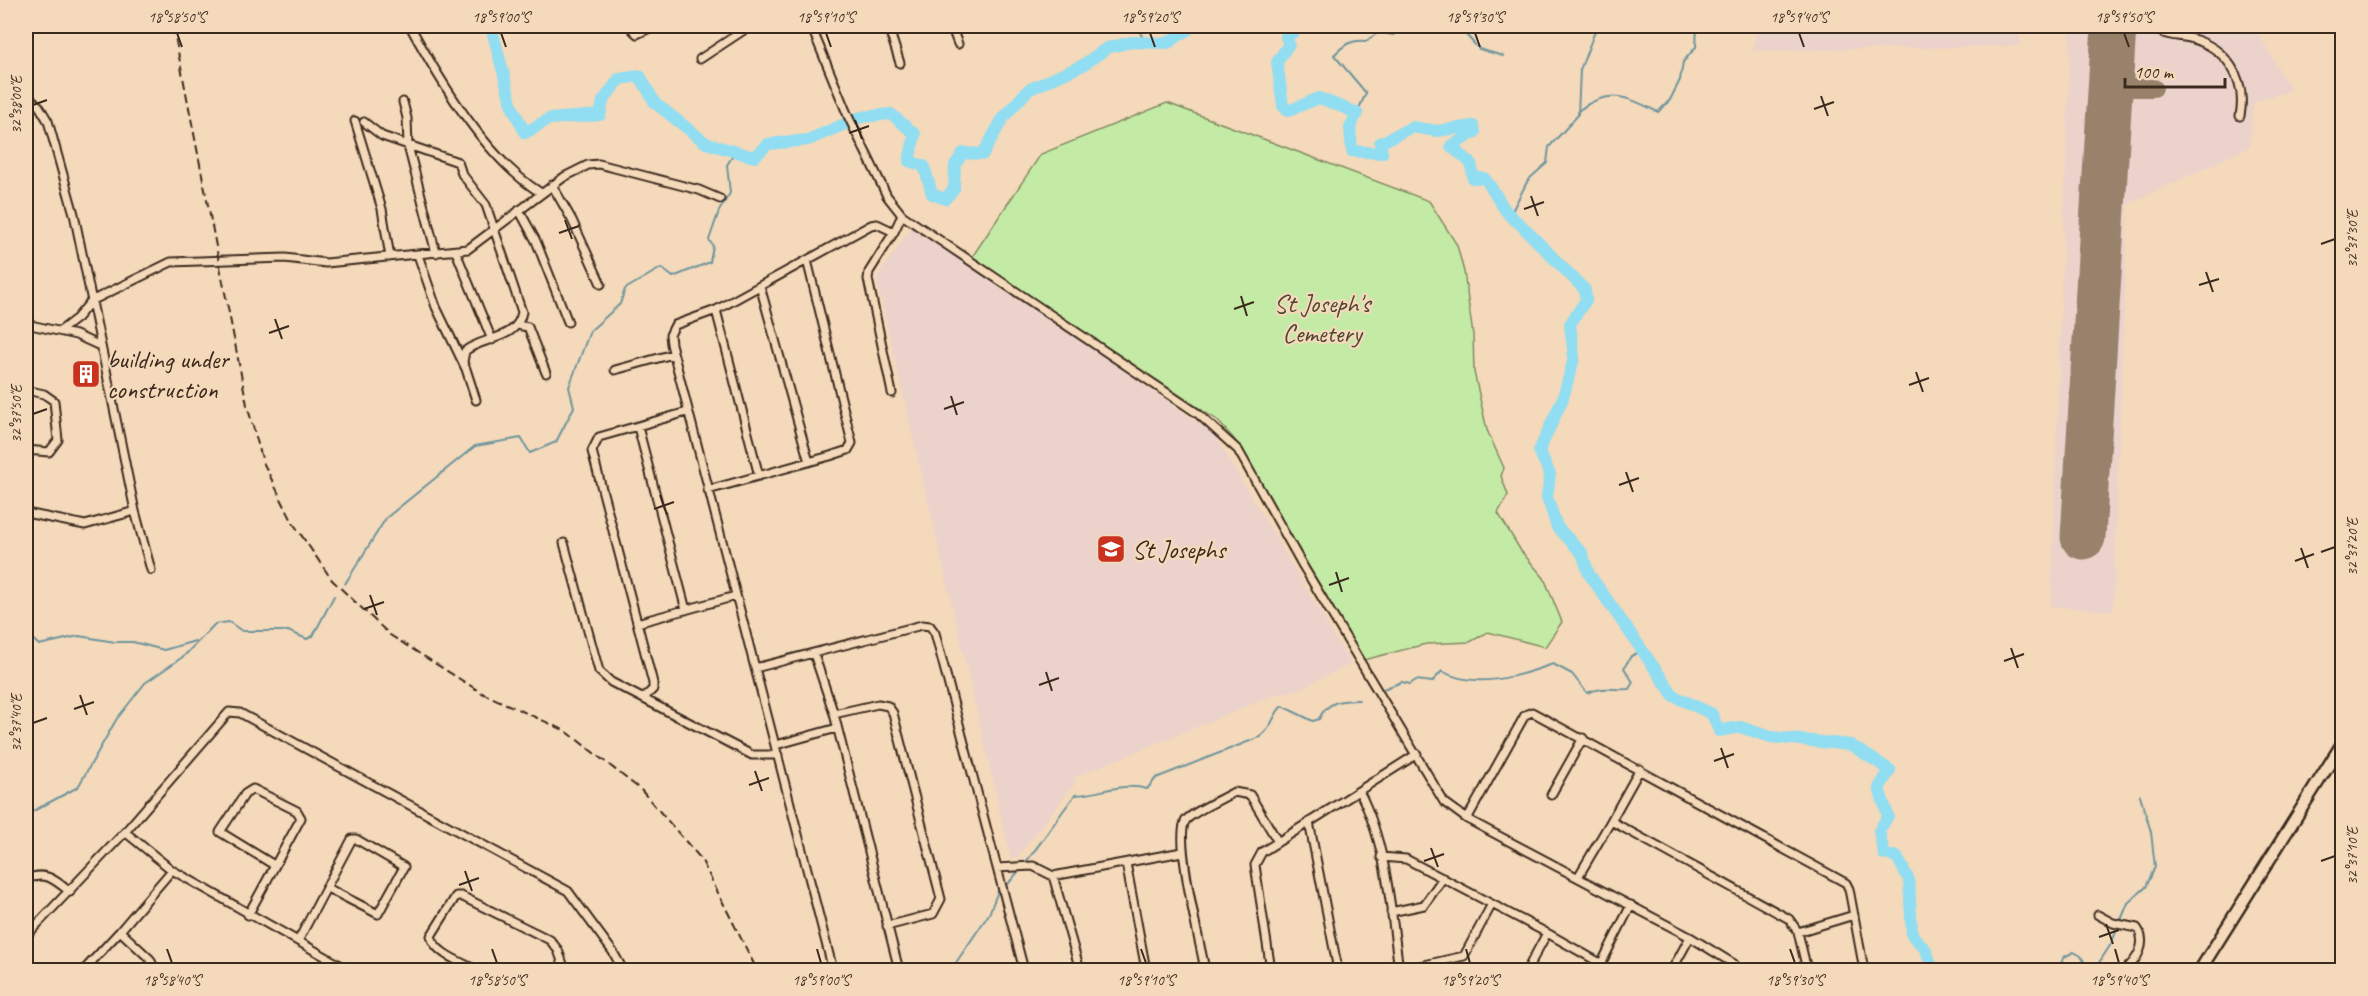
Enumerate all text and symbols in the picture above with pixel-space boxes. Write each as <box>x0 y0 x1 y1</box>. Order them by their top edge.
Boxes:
text: 18°58'50"S <box>148 8 208 27</box>
text: 18°59'00"S <box>472 8 532 27</box>
text: 18°59'10"S <box>797 8 857 27</box>
text: 18°59'20"S <box>1121 8 1181 27</box>
text: 18°59'30"S <box>1446 8 1506 27</box>
text: 18°59'40"S <box>1770 8 1830 27</box>
text: 18°59'50"S <box>2095 8 2155 27</box>
scale bar <box>2125 51 2226 89</box>
text: 100 m <box>2134 61 2175 83</box>
text: 32°38'00"E <box>7 74 26 134</box>
text: 32°37'30"E <box>2343 208 2362 268</box>
park label: St Joseph's Cemetery <box>1274 287 1372 350</box>
place label: building under construction <box>107 343 230 406</box>
building icon: building under construction <box>70 358 102 390</box>
text: 32°37'50"E <box>7 383 26 443</box>
text: 32°37'20"E <box>2343 516 2362 576</box>
school or university icon: St Josephs <box>1095 533 1127 565</box>
place label: St Josephs <box>1132 533 1227 566</box>
text: 32°37'40"E <box>7 692 26 752</box>
text: 32°37'10"E <box>2343 825 2362 885</box>
text: 18°58'40"S <box>143 971 203 990</box>
text: 18°58'50"S <box>468 971 528 990</box>
text: 18°59'00"S <box>792 971 852 990</box>
text: 18°59'10"S <box>1117 971 1177 990</box>
text: 18°59'20"S <box>1441 971 1501 990</box>
text: 18°59'30"S <box>1766 971 1826 990</box>
text: 18°59'40"S <box>2090 971 2150 990</box>

